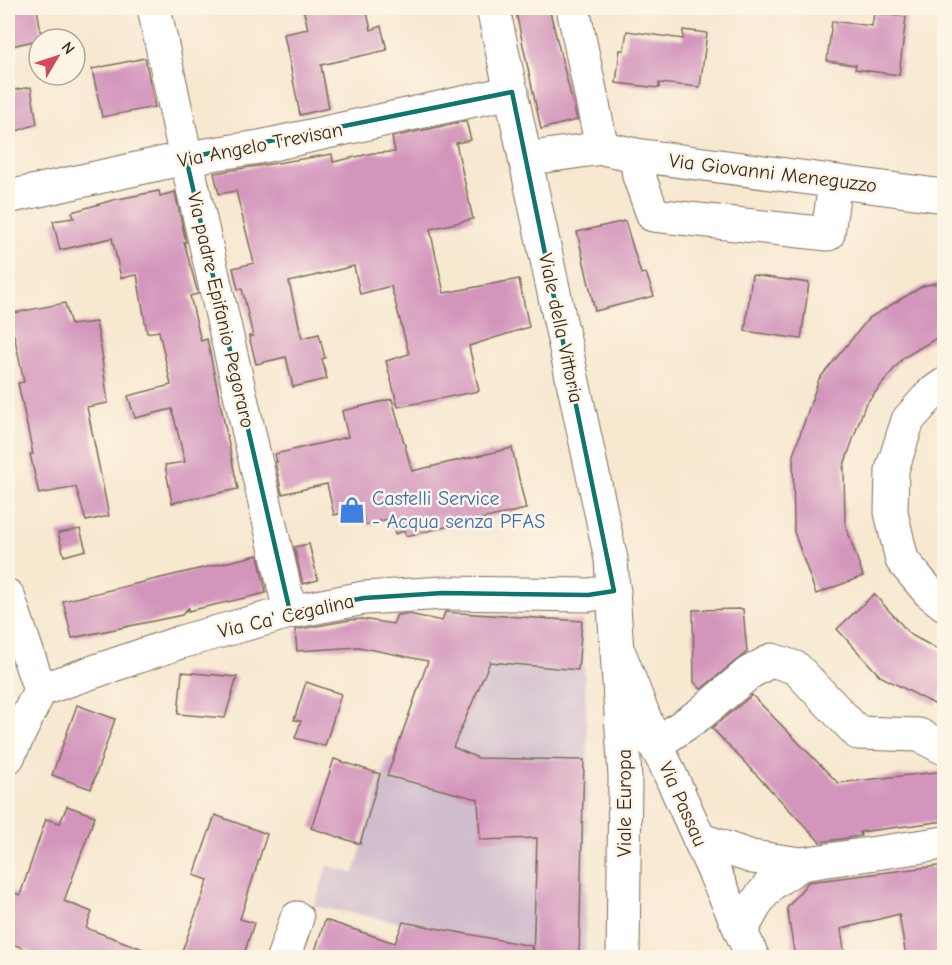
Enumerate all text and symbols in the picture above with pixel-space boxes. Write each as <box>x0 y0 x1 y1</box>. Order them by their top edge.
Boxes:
north arrow <box>27 27 87 87</box>
text: N <box>58 38 78 58</box>
street label: Via Angelo Trevisan <box>175 118 345 172</box>
street label: Via Giovanni Meneguzzo <box>668 149 878 197</box>
street label: Via padre Epifanio Pegoraro <box>183 190 259 430</box>
street label: Viale della Vittoria <box>534 251 588 405</box>
place label: Castelli Service - Acqua senza PFAS <box>372 487 545 533</box>
shop icon: Castelli Service - Acqua senza PFAS <box>337 495 367 525</box>
street label: Via Ca' Cegalina <box>216 589 356 643</box>
street label: Viale Europa <box>613 749 636 857</box>
street label: Via Passau <box>654 758 712 850</box>

